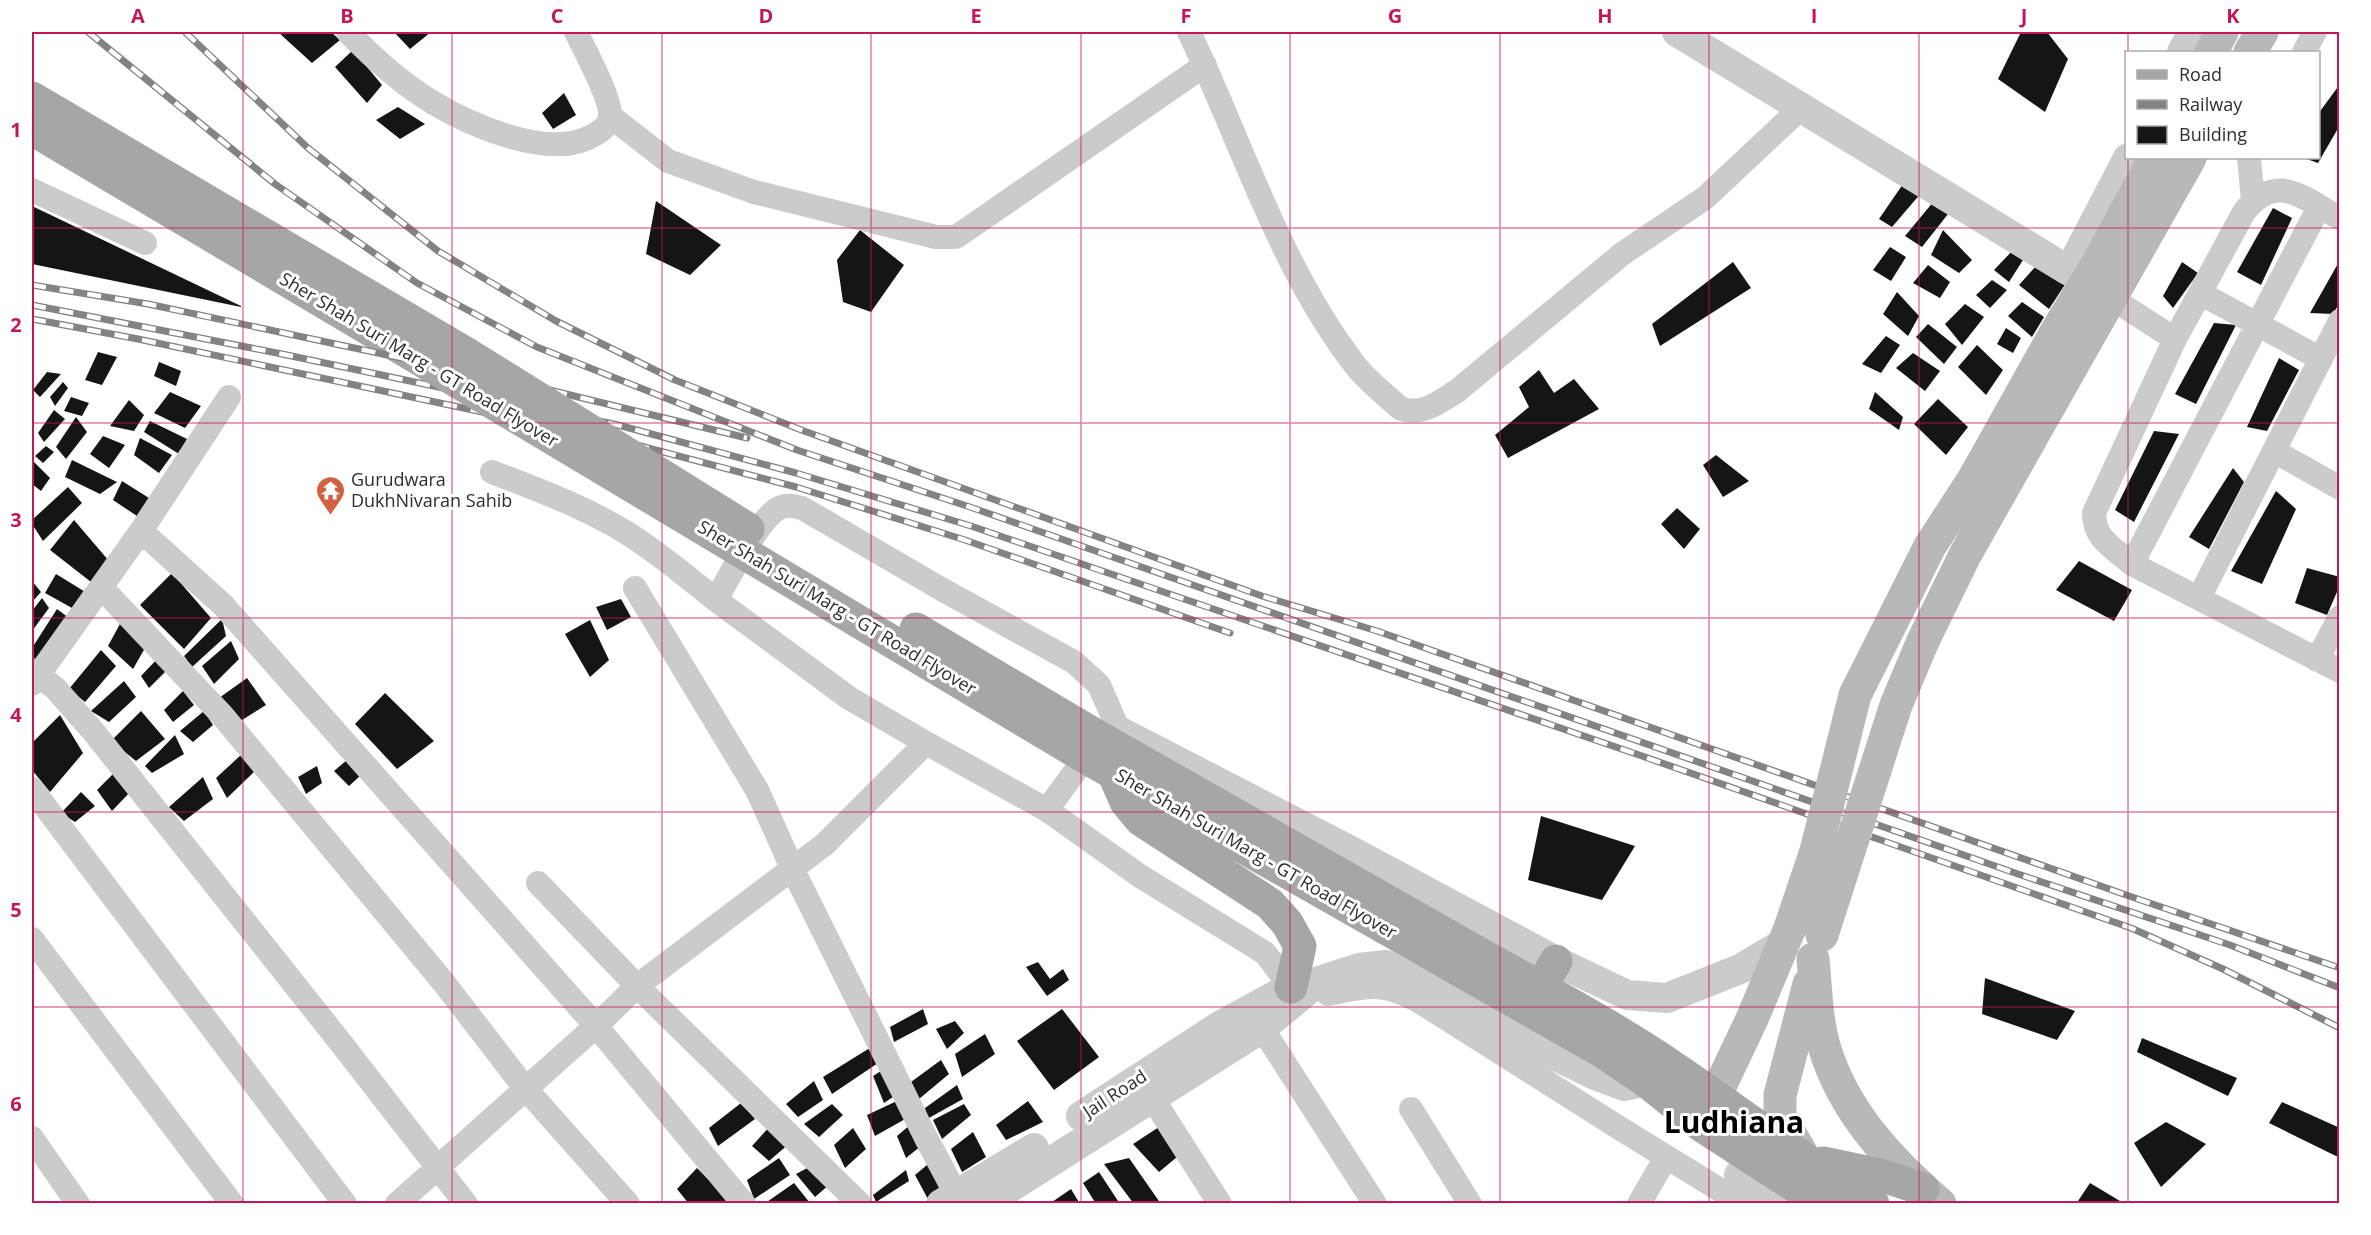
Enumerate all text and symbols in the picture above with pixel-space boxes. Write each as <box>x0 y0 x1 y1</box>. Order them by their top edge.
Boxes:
text: A <box>131 2 145 29</box>
text: B <box>340 2 354 29</box>
text: C <box>551 2 564 29</box>
text: D <box>759 2 773 29</box>
text: E <box>970 2 982 29</box>
text: F <box>1181 2 1191 29</box>
text: G <box>1388 2 1402 29</box>
text: H <box>1597 2 1613 29</box>
text: I <box>1811 2 1817 29</box>
text: J <box>2019 2 2027 29</box>
text: K <box>2226 2 2240 29</box>
legend <box>2125 51 2320 159</box>
text: Road <box>2179 62 2222 86</box>
text: Railway <box>2179 92 2243 116</box>
text: 1 <box>10 116 22 143</box>
text: Building <box>2179 122 2247 146</box>
street label: Sher Shah Suri Marg - GT Road Flyover <box>276 266 564 452</box>
text: 2 <box>10 311 22 338</box>
place label: Gurudwara DukhNivaran Sahib <box>351 467 512 512</box>
temple icon: Gurudwara DukhNivaran Sahib <box>314 474 346 516</box>
text: 3 <box>10 506 22 533</box>
street label: Sher Shah Suri Marg - GT Road Flyover <box>694 514 982 700</box>
text: 4 <box>10 701 22 728</box>
street label: Sher Shah Suri Marg - GT Road Flyover <box>1111 762 1402 944</box>
text: 5 <box>10 896 22 923</box>
street label: Jail Road <box>1076 1064 1151 1124</box>
text: 6 <box>10 1090 22 1117</box>
district label: Ludhiana <box>1664 1101 1804 1142</box>

